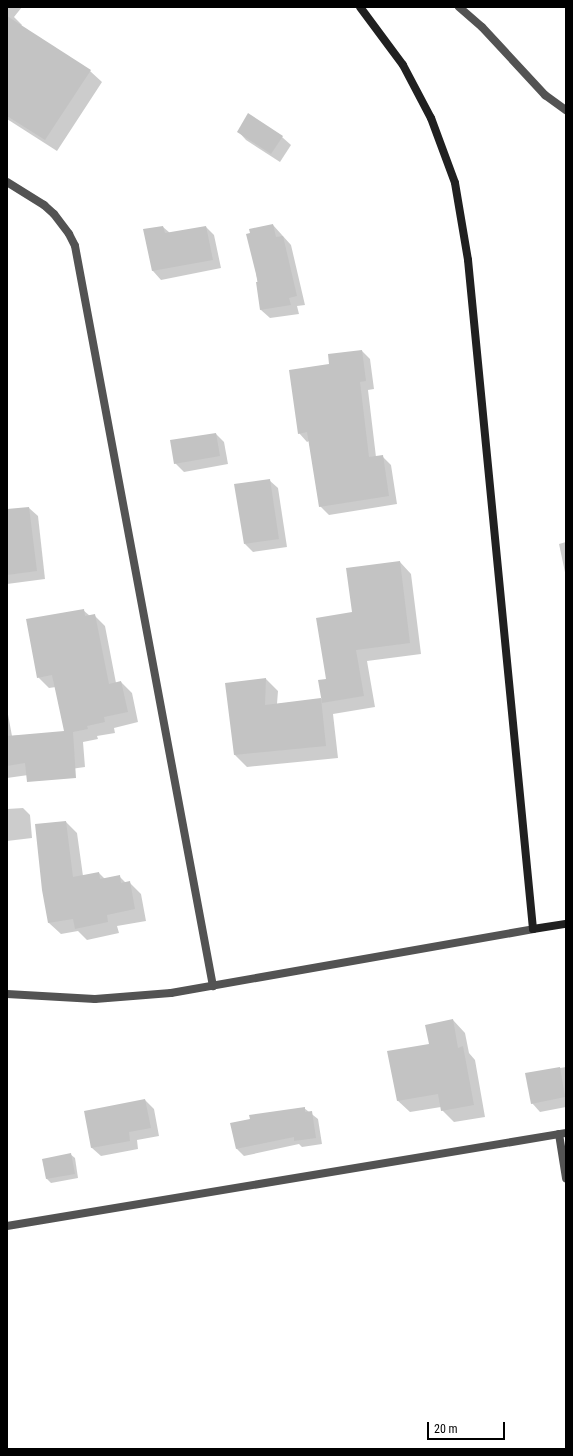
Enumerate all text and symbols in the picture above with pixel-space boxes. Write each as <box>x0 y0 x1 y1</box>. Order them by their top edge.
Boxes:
scale bar <box>429 1414 507 1440</box>
text: 20 m <box>434 1422 458 1436</box>

